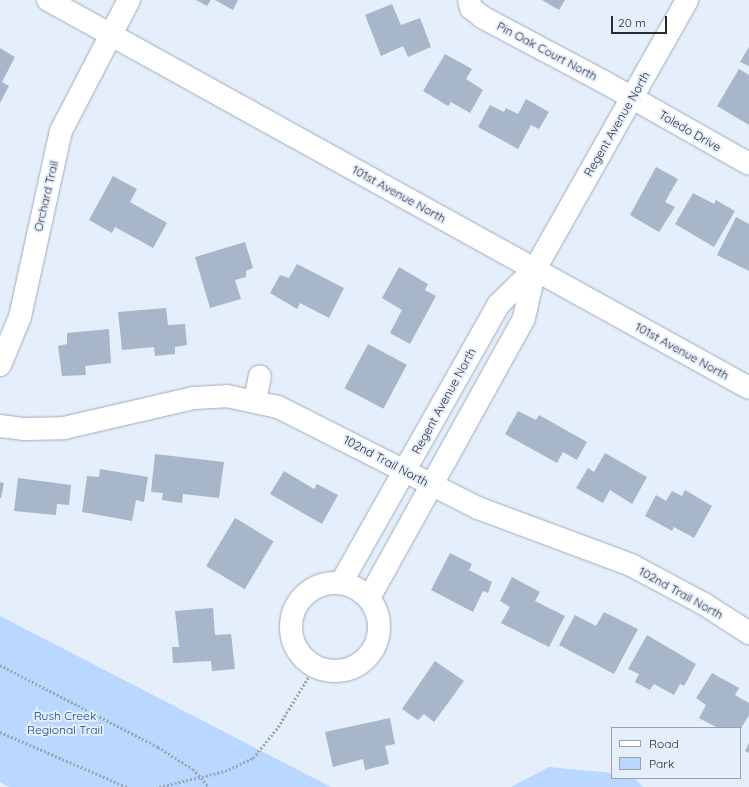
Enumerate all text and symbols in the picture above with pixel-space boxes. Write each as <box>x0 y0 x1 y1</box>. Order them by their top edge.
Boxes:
scale bar <box>613 8 669 34</box>
text: 20 m <box>618 15 646 30</box>
street label: Pin Oak Court North <box>494 18 600 84</box>
street label: Regent Avenue North <box>581 69 653 179</box>
street label: Toledo Drive <box>656 107 724 155</box>
street label: Orchard Trail <box>31 159 61 233</box>
street label: 101st Avenue North <box>350 162 448 226</box>
street label: 101st Avenue North <box>633 319 731 383</box>
street label: Regent Avenue North <box>409 346 479 456</box>
street label: 102nd Trail North <box>341 433 431 489</box>
street label: 102nd Trail North <box>636 564 726 622</box>
park label: Rush Creek Regional Trail <box>27 709 103 737</box>
legend <box>611 727 741 779</box>
text: Road <box>649 736 679 751</box>
text: Park <box>649 756 674 771</box>

